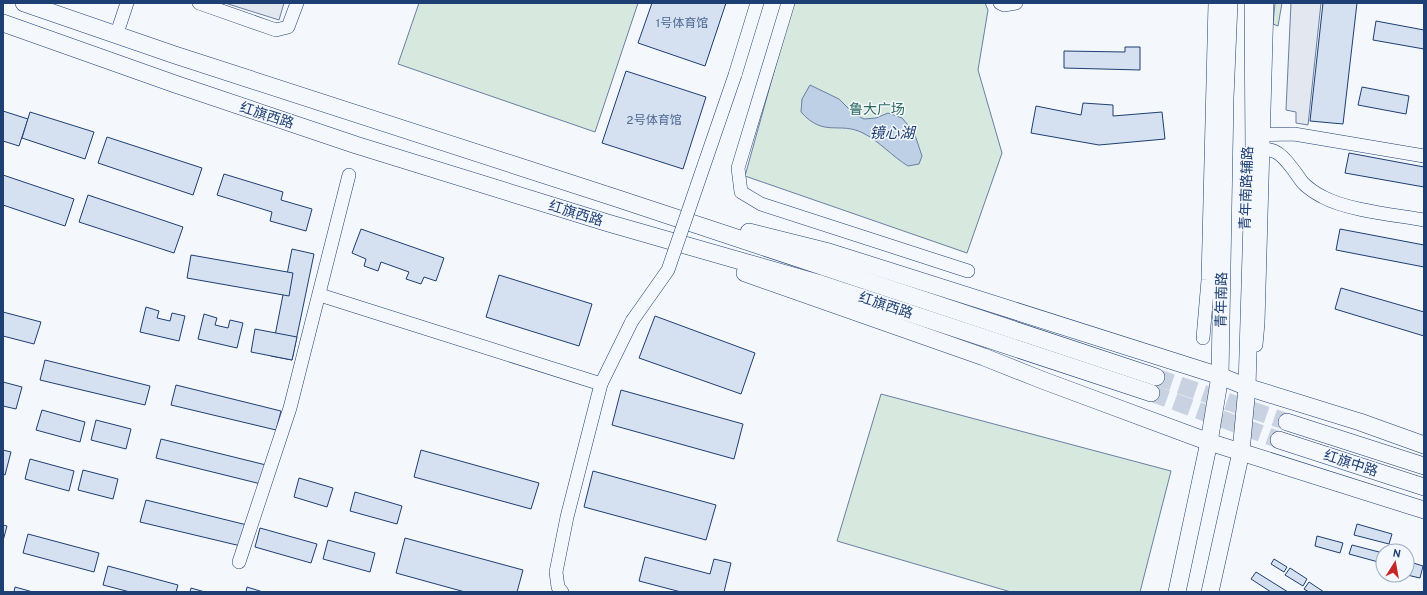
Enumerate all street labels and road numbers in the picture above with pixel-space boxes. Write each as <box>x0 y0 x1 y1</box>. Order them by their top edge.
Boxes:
street label: 红旗西路 <box>237 100 296 133</box>
street label: 青年南路辅路 <box>1238 146 1257 230</box>
street label: 红旗西路 <box>546 198 605 231</box>
street label: 青年南路 <box>1214 272 1231 328</box>
street label: 红旗西路 <box>856 290 915 323</box>
street label: 红旗中路 <box>1321 448 1380 481</box>

